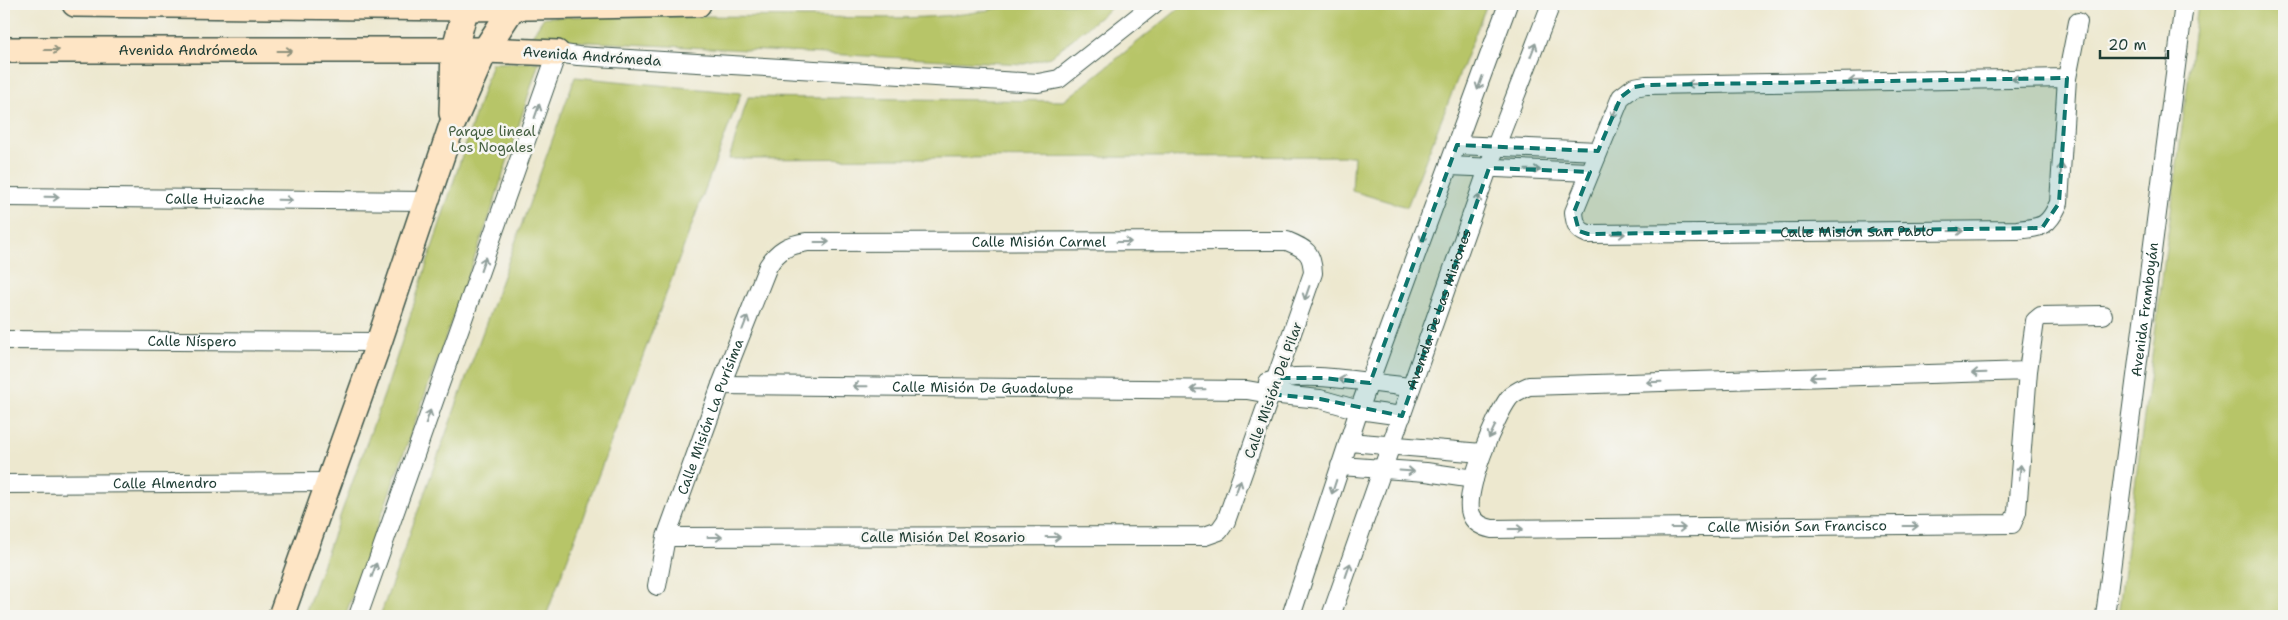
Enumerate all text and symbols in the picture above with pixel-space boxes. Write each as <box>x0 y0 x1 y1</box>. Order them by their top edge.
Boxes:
scale bar <box>2100 28 2168 60</box>
text: 20 m <box>2108 35 2147 55</box>
street label: Avenida Andrómeda <box>119 41 258 59</box>
street label: Avenida Andrómeda <box>522 42 662 70</box>
one-way arrow <box>1529 43 1538 58</box>
one-way arrow <box>44 45 60 55</box>
one-way arrow <box>276 46 293 56</box>
one-way arrow <box>1474 74 1484 90</box>
one-way arrow <box>2011 74 2027 84</box>
one-way arrow <box>1848 76 1864 86</box>
one-way arrow <box>1686 79 1702 89</box>
one-way arrow <box>533 103 542 119</box>
one-way arrow <box>1609 103 1619 118</box>
park label: Parque lineal Los Nogales <box>448 122 537 156</box>
one-way arrow <box>2057 163 2066 179</box>
one-way arrow <box>1524 165 1540 175</box>
street label: Calle Huizache <box>165 190 265 208</box>
one-way arrow <box>44 192 60 202</box>
one-way arrow <box>277 195 293 204</box>
one-way arrow <box>1473 195 1482 211</box>
street label: Calle Misión San Pablo <box>1780 222 1934 241</box>
one-way arrow <box>1947 226 1963 236</box>
street label: Avenida De Las Misiones <box>1402 227 1475 392</box>
one-way arrow <box>1419 227 1428 242</box>
one-way arrow <box>1610 229 1626 239</box>
street label: Calle Misión Carmel <box>972 232 1107 251</box>
one-way arrow <box>814 237 830 247</box>
one-way arrow <box>1116 237 1132 247</box>
street label: Avenida Framboyán <box>2127 241 2162 378</box>
one-way arrow <box>479 257 488 272</box>
one-way arrow <box>1302 284 1311 300</box>
one-way arrow <box>741 316 750 331</box>
street label: Calle Misión Del Pilar <box>1240 319 1306 461</box>
street label: Calle Níspero <box>147 332 237 350</box>
street label: Calle Misión La Purísima <box>673 336 748 497</box>
one-way arrow <box>1972 368 1988 377</box>
one-way arrow <box>1809 373 1825 382</box>
one-way arrow <box>1338 375 1354 385</box>
street label: Calle Misión De Guadalupe <box>892 378 1074 397</box>
one-way arrow <box>1647 378 1663 387</box>
one-way arrow <box>853 381 869 391</box>
one-way arrow <box>1190 384 1206 394</box>
one-way arrow <box>424 409 434 425</box>
one-way arrow <box>1487 425 1497 440</box>
one-way arrow <box>2015 464 2025 480</box>
one-way arrow <box>1398 466 1414 475</box>
street label: Calle Almendro <box>113 474 217 492</box>
one-way arrow <box>1328 479 1338 495</box>
one-way arrow <box>1234 480 1243 495</box>
street label: Calle Misión San Francisco <box>1707 516 1887 536</box>
one-way arrow <box>1902 521 1918 531</box>
one-way arrow <box>1670 523 1686 533</box>
one-way arrow <box>1507 524 1523 534</box>
street label: Calle Misión Del Rosario <box>861 528 1025 546</box>
one-way arrow <box>706 532 723 542</box>
one-way arrow <box>1044 532 1060 542</box>
one-way arrow <box>1343 562 1353 578</box>
one-way arrow <box>370 563 379 579</box>

